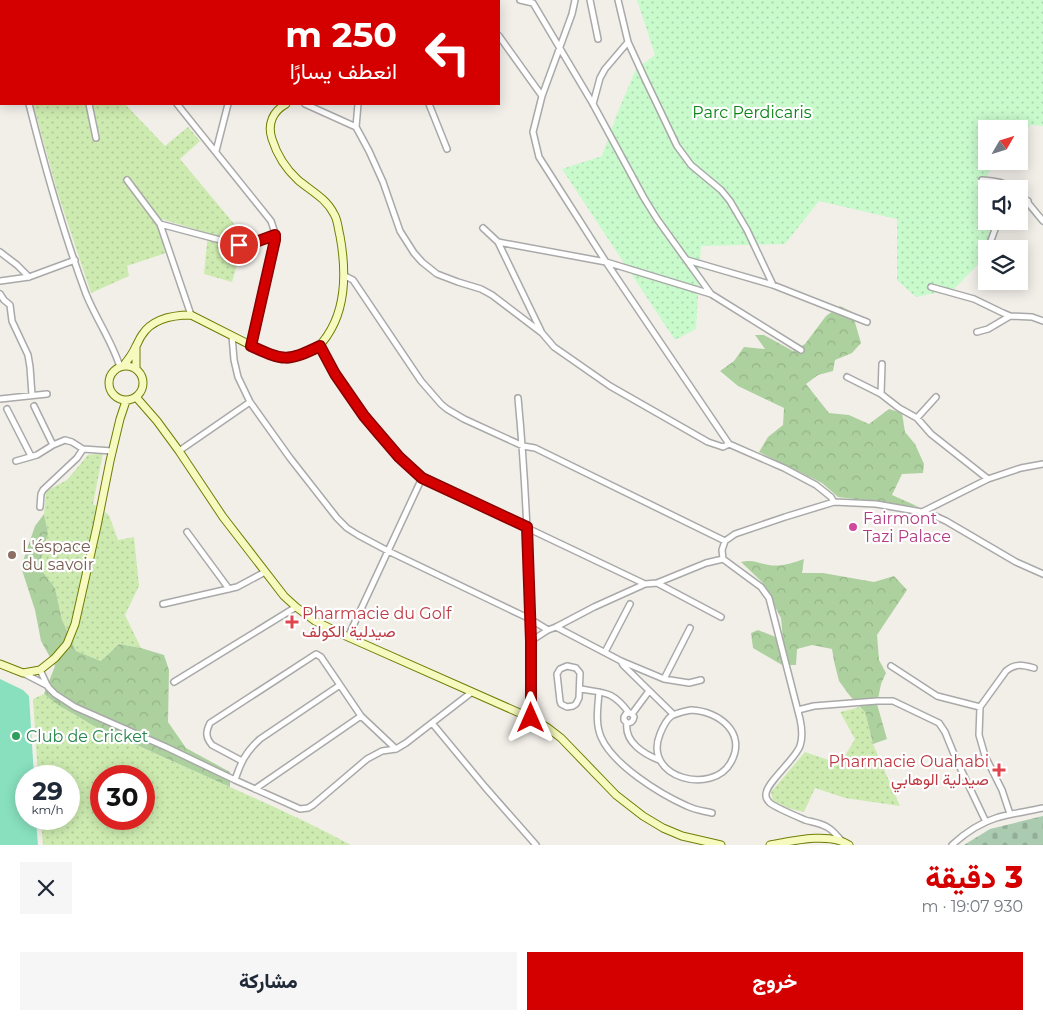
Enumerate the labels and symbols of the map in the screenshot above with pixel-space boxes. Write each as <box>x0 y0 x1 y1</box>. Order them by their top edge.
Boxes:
park label: Parc Perdicaris <box>692 103 812 122</box>
north arrow <box>978 120 1028 170</box>
pin <box>218 224 260 266</box>
place label: Fairmont Tazi Palace <box>863 509 951 546</box>
marker: Fairmont Tazi Palace <box>847 521 859 533</box>
place label: L'éspace du savoir <box>22 537 94 574</box>
marker: L'éspace du savoir <box>6 549 18 561</box>
place label: Pharmacie du Golf صيدلية الكولف <box>302 604 452 642</box>
marker: Pharmacie du Golf صيدلية الكولف <box>286 616 298 628</box>
position arrow <box>504 691 556 743</box>
place label: Club de Cricket <box>26 727 149 746</box>
marker: Club de Cricket <box>10 730 22 742</box>
place label: Pharmacie Ouahabi صيدلية الوهابي <box>828 752 989 793</box>
marker: Pharmacie Ouahabi صيدلية الوهابي <box>993 764 1005 776</box>
speed limit sign: 30 <box>90 765 155 830</box>

